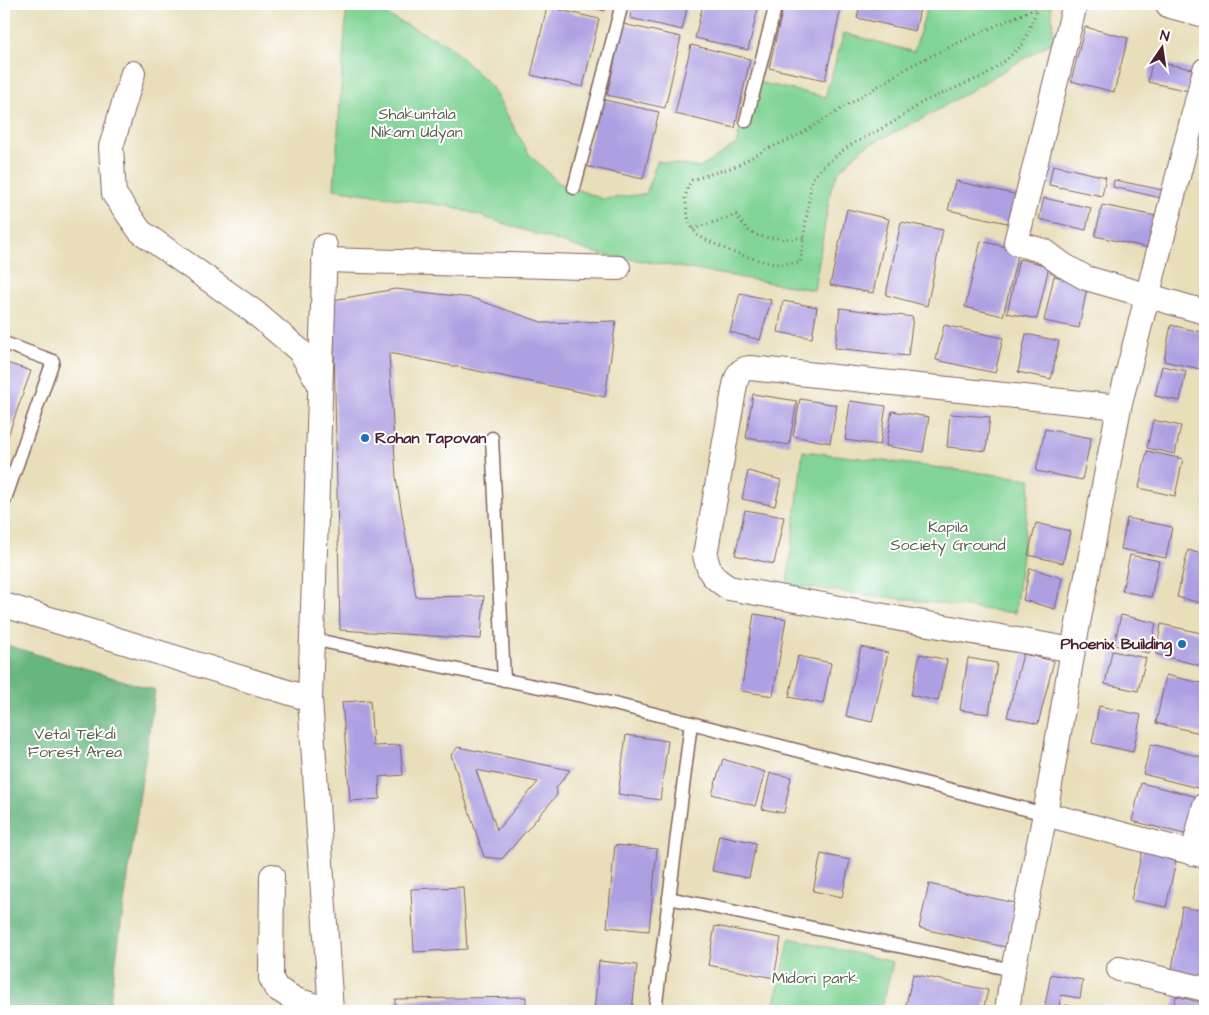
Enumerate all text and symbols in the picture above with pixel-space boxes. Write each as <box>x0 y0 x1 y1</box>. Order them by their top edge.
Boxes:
north arrow <box>1136 22 1186 72</box>
text: N <box>1158 26 1171 47</box>
park label: Shakuntala Nikam Udyan <box>371 103 463 144</box>
place label: Rohan Tapovan <box>375 427 486 449</box>
marker: Rohan Tapovan <box>359 432 371 444</box>
park label: Kapila Society Ground <box>890 516 1006 557</box>
place label: Phoenix Building <box>1061 633 1173 657</box>
marker: Phoenix Building <box>1176 638 1188 650</box>
park label: Vetal Tekdi Forest Area <box>28 723 122 763</box>
park label: Midori park <box>772 967 858 989</box>

